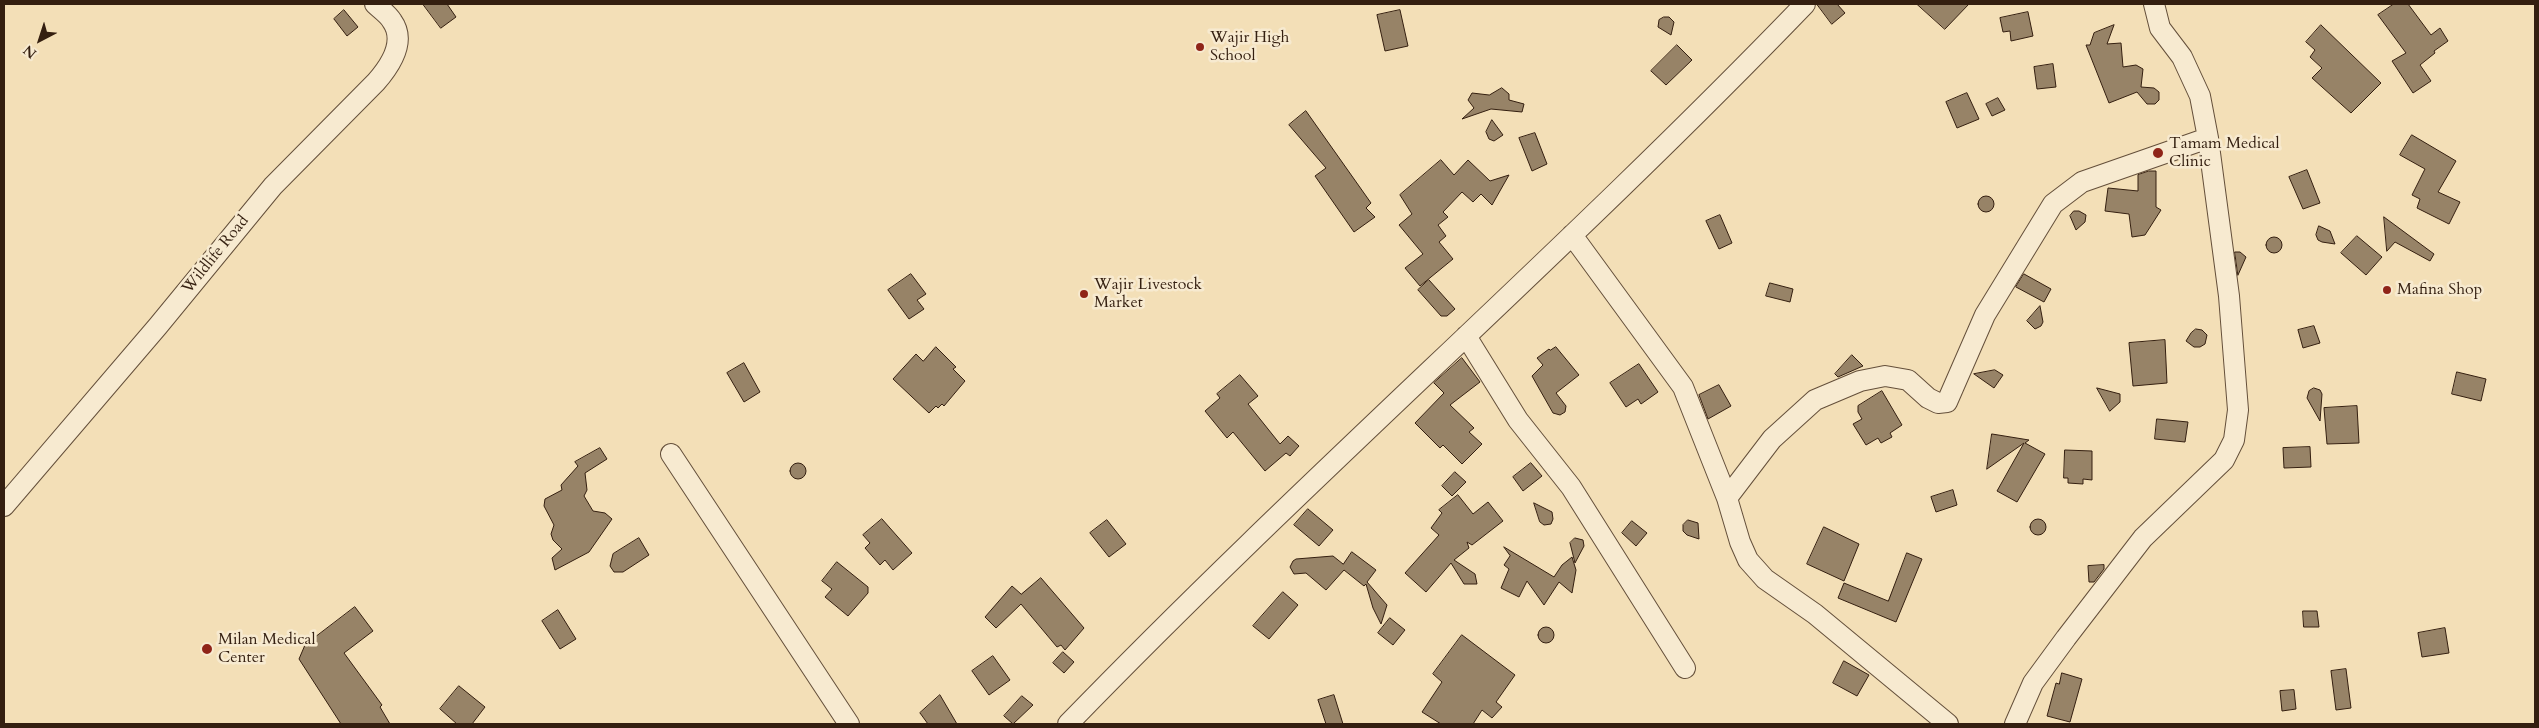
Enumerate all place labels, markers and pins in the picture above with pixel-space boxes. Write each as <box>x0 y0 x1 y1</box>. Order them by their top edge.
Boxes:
place label: Wajir High School <box>1210 28 1289 66</box>
marker: Wajir High School <box>1194 41 1206 53</box>
place label: Tamam Medical Clinic <box>2169 134 2280 172</box>
marker: Tamam Medical Clinic <box>2151 146 2165 160</box>
place label: Wajir Livestock Market <box>1094 275 1202 313</box>
place label: Mafina Shop <box>2397 280 2482 300</box>
marker: Mafina Shop <box>2381 284 2393 296</box>
marker: Wajir Livestock Market <box>1078 288 1090 300</box>
place label: Milan Medical Center <box>218 630 316 668</box>
marker: Milan Medical Center <box>200 642 214 656</box>

